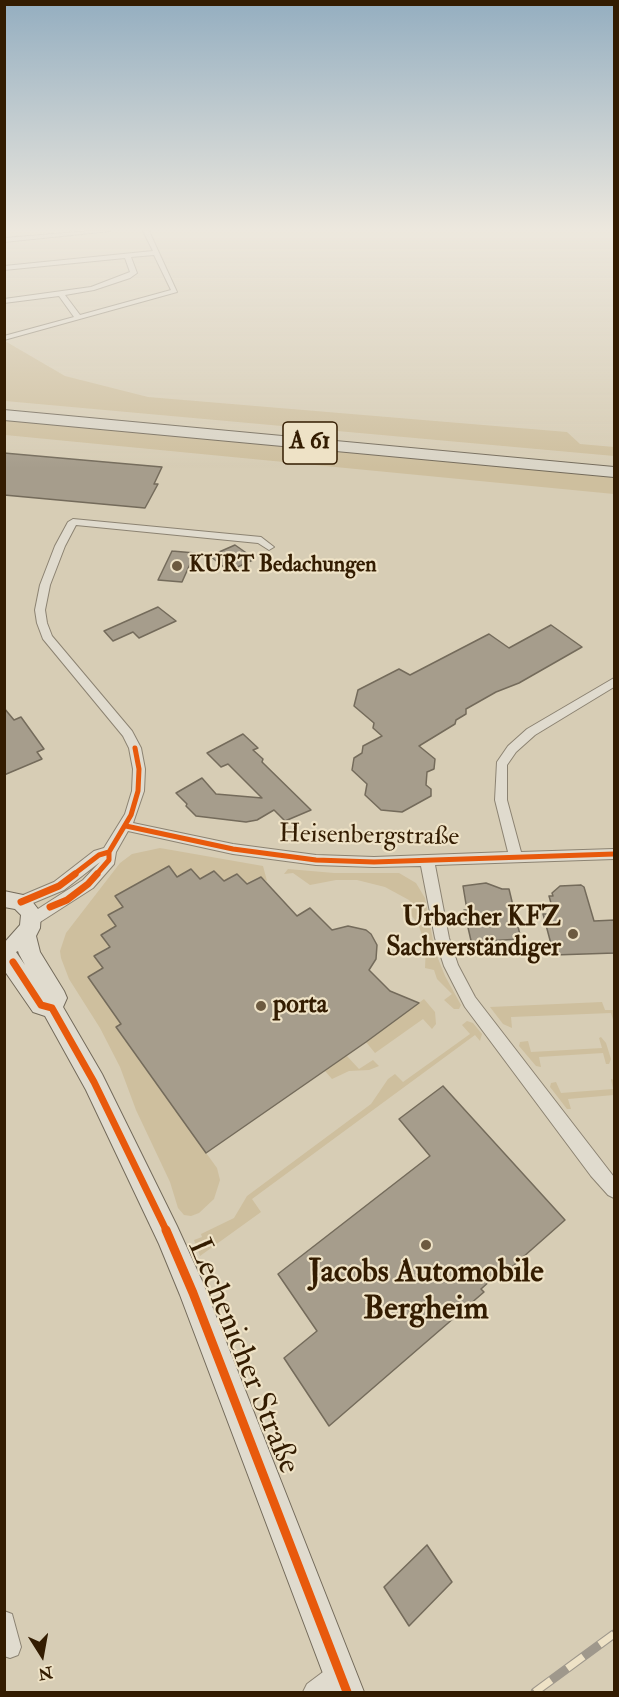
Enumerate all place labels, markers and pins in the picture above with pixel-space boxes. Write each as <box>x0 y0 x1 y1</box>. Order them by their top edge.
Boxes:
place label: KURT Bedachungen <box>189 553 377 579</box>
marker: KURT Bedachungen <box>170 559 184 573</box>
place label: Urbacher KFZ Sachverständiger <box>386 903 561 964</box>
marker: Urbacher KFZ Sachverständiger <box>566 927 580 941</box>
place label: porta <box>273 990 327 1022</box>
marker: porta <box>254 999 268 1013</box>
marker: Jacobs Automobile Bergheim <box>419 1238 433 1252</box>
place label: Jacobs Automobile Bergheim <box>308 1255 544 1330</box>

